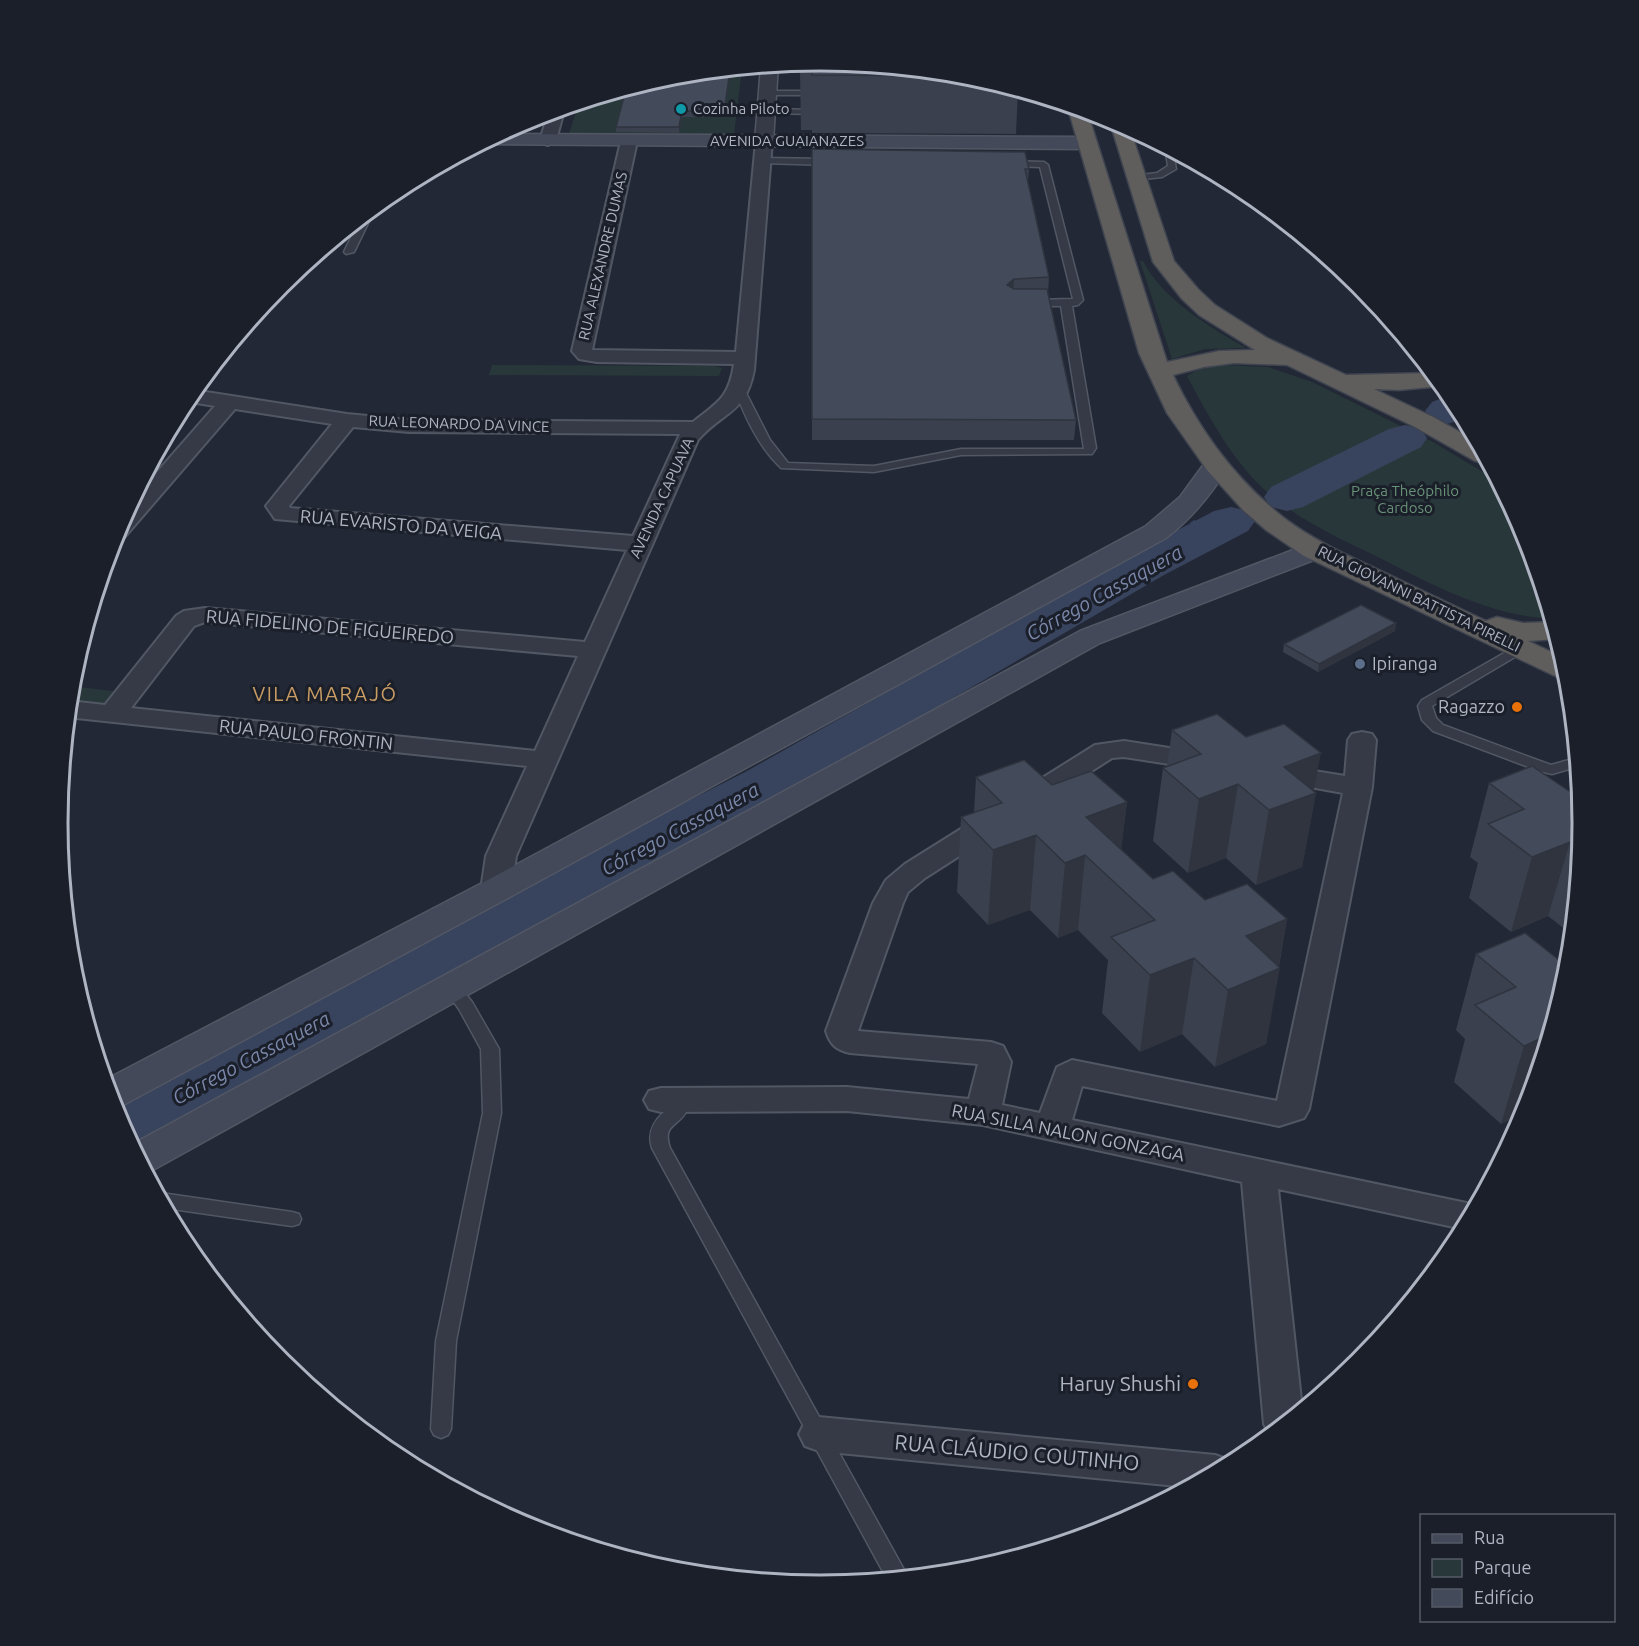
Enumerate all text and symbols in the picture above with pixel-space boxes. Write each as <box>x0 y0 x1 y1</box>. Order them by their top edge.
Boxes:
place label: Cozinha Piloto <box>693 100 790 117</box>
marker: Cozinha Piloto <box>674 102 688 116</box>
street label: AVENIDA GUAIANAZES <box>710 132 864 149</box>
street label: RUA ALEXANDRE DUMAS <box>575 170 630 342</box>
street label: RUA LEONARDO DA VINCE <box>368 412 550 435</box>
street label: AVENIDA CAPUAVA <box>626 435 697 561</box>
park label: Praça Theóphilo Cardoso <box>1351 482 1459 516</box>
street label: RUA EVARISTO DA VEIGA <box>299 505 503 543</box>
water label: Córrego Cassaquera <box>1022 540 1186 645</box>
street label: RUA GIOVANNI BATTISTA PIRELLI <box>1315 542 1523 655</box>
street label: RUA FIDELINO DE FIGUEIREDO <box>205 605 455 647</box>
place label: Ipiranga <box>1372 653 1437 673</box>
marker: Ipiranga <box>1353 657 1367 671</box>
district label: VILA MARAJÓ <box>253 682 398 705</box>
place label: Ragazzo <box>1438 696 1505 716</box>
marker: Ragazzo <box>1510 700 1524 714</box>
street label: RUA PAULO FRONTIN <box>218 715 394 753</box>
water label: Córrego Cassaquera <box>597 777 763 880</box>
water label: Córrego Cassaquera <box>168 1006 334 1109</box>
street label: RUA SILLA NALON GONZAGA <box>950 1100 1186 1164</box>
place label: Haruy Shushi <box>1060 1371 1181 1395</box>
marker: Haruy Shushi <box>1186 1377 1200 1391</box>
street label: RUA CLÁUDIO COUTINHO <box>894 1429 1140 1475</box>
legend <box>1420 1514 1615 1622</box>
text: Rua <box>1474 1527 1505 1547</box>
text: Parque <box>1474 1557 1531 1577</box>
text: Edifício <box>1474 1587 1534 1607</box>

